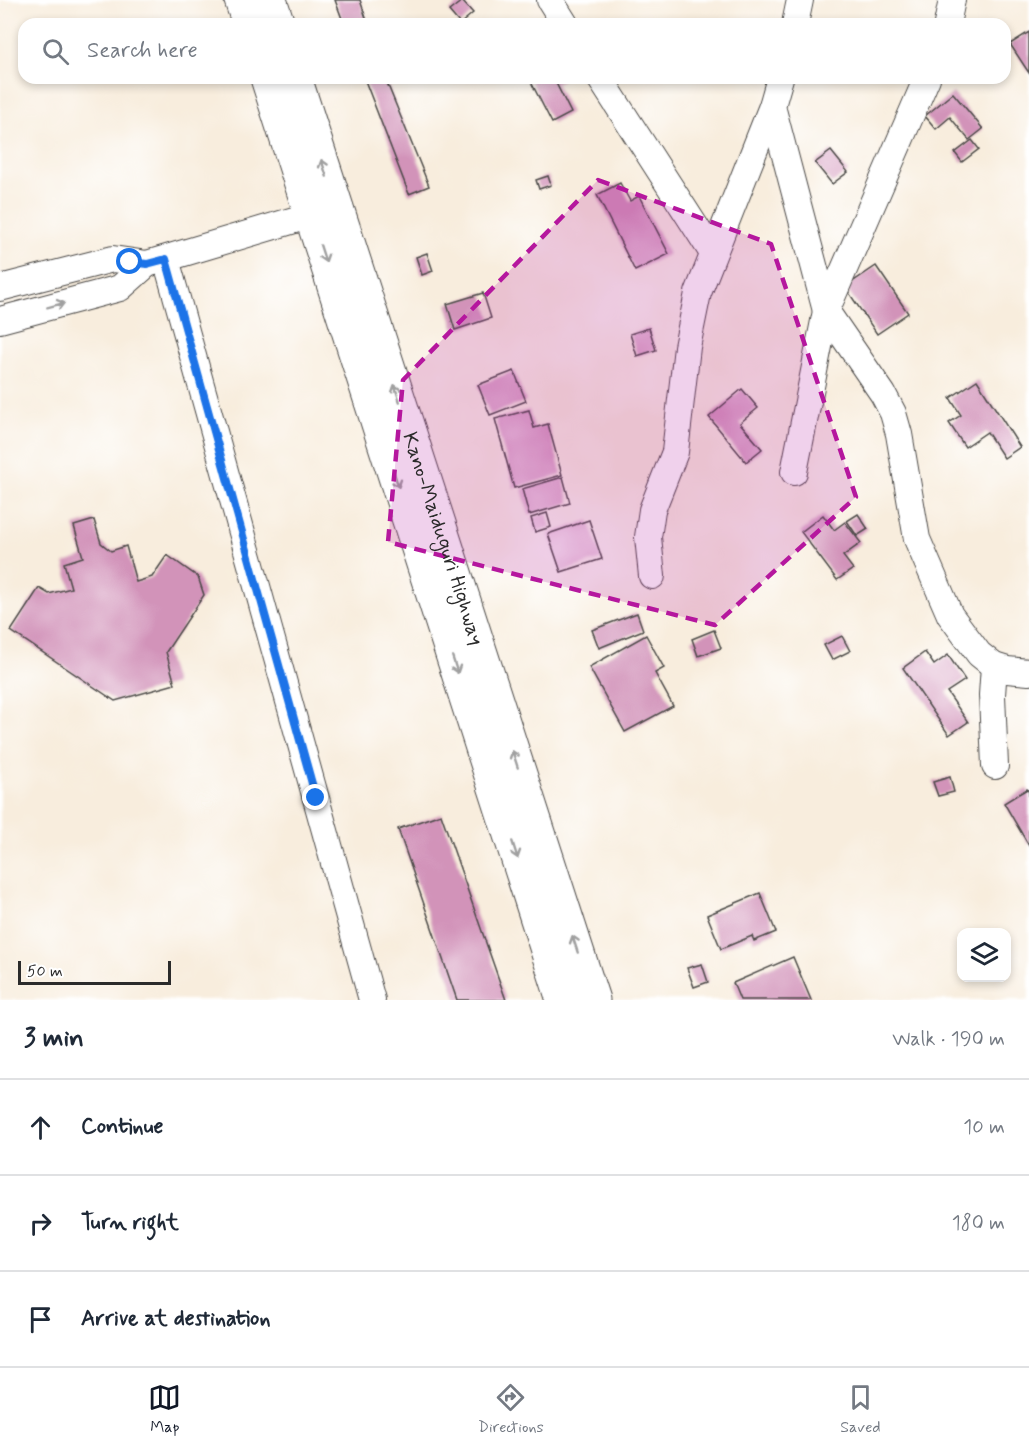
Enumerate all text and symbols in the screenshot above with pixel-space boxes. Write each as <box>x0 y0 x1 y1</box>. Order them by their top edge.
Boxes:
search box <box>18 18 1011 84</box>
icon: search <box>39 35 72 68</box>
text: Search here <box>87 37 198 65</box>
one-way arrow <box>318 159 329 178</box>
one-way arrow <box>318 244 329 263</box>
route start <box>116 248 142 274</box>
one-way arrow <box>47 299 66 310</box>
one-way arrow <box>391 384 402 403</box>
street label: Kano-Maiduguri Highway <box>395 429 490 649</box>
one-way arrow <box>391 469 402 488</box>
one-way arrow <box>451 655 462 674</box>
one-way arrow <box>509 750 520 769</box>
route end <box>302 784 328 810</box>
one-way arrow <box>510 840 521 859</box>
map controls <box>957 928 1011 982</box>
button: layers <box>957 928 1011 982</box>
one-way arrow <box>569 935 580 954</box>
scale bar <box>18 958 171 986</box>
text: 50 m <box>27 961 63 982</box>
text: 3 min <box>24 1022 84 1056</box>
text: Walk · 190 m <box>892 1026 1005 1053</box>
icon: ahead <box>24 1111 57 1144</box>
text: Continue <box>81 1113 163 1141</box>
text: 10 m <box>963 1114 1005 1141</box>
icon: right <box>24 1207 57 1240</box>
text: Turn right <box>81 1209 179 1237</box>
text: 180 m <box>952 1210 1005 1237</box>
icon: arrive <box>24 1303 57 1336</box>
text: Arrive at destination <box>81 1305 271 1333</box>
tab: Map <box>148 1381 181 1438</box>
tab: Directions <box>478 1381 544 1438</box>
tab: Saved <box>840 1381 881 1438</box>

